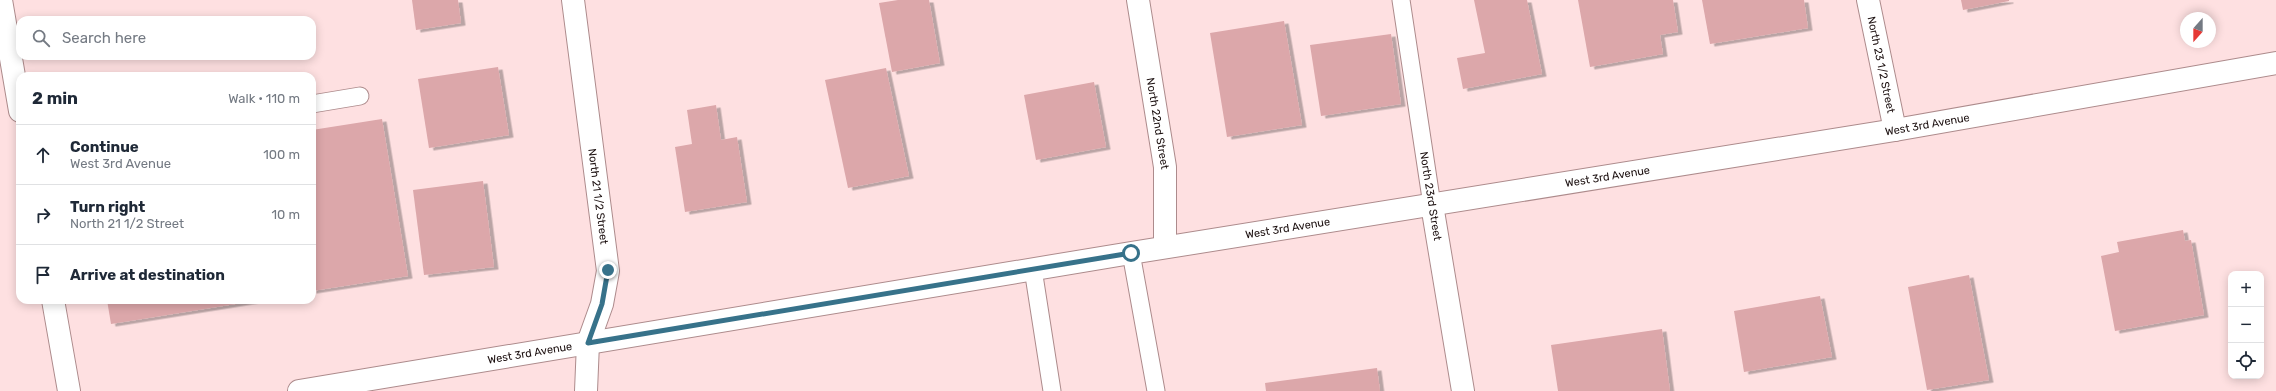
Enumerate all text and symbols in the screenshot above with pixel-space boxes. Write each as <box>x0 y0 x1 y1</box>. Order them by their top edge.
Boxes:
north arrow <box>2180 12 2216 48</box>
street label: North 23 1/2 Street <box>1865 15 1897 115</box>
search box <box>16 16 316 60</box>
icon: search <box>30 27 52 49</box>
text: Search here <box>62 29 146 47</box>
street label: North 22nd Street <box>1144 77 1171 171</box>
text: 2 min <box>32 88 78 108</box>
text: Walk · 110 m <box>228 91 300 106</box>
street label: West 3rd Avenue <box>1884 111 1971 139</box>
text: Continue <box>70 138 139 156</box>
icon: ahead <box>32 144 54 166</box>
text: 100 m <box>263 147 300 162</box>
street label: North 21 1/2 Street <box>585 148 611 246</box>
street label: North 23rd Street <box>1417 151 1444 242</box>
text: West 3rd Avenue <box>70 156 171 171</box>
street label: West 3rd Avenue <box>1564 164 1651 190</box>
text: Turn right <box>70 198 145 216</box>
icon: right <box>32 204 54 226</box>
text: 10 m <box>271 207 300 222</box>
street label: West 3rd Avenue <box>1244 215 1331 242</box>
text: North 21 1/2 Street <box>70 216 184 231</box>
route start <box>1122 244 1140 262</box>
route end <box>599 261 617 279</box>
icon: arrive <box>32 264 54 286</box>
text: Arrive at destination <box>70 266 225 284</box>
map controls <box>2228 271 2264 379</box>
button: + <box>2228 271 2264 307</box>
button: − <box>2228 307 2264 343</box>
street label: West 3rd Avenue <box>487 340 573 367</box>
button: locate <box>2228 343 2264 379</box>

